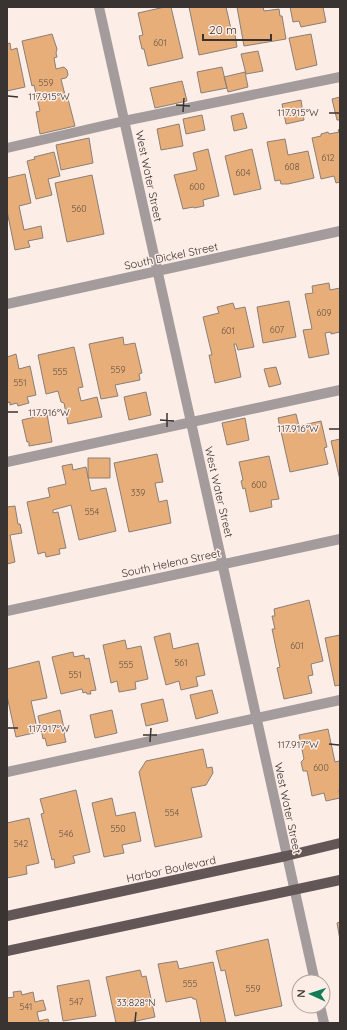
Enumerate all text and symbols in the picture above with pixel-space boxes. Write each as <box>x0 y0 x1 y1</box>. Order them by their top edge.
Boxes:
scale bar <box>203 16 271 42</box>
text: 20 m <box>209 22 237 37</box>
house number: 601 <box>153 37 167 48</box>
house number: 559 <box>39 77 53 88</box>
text: 117.915°W <box>28 90 70 103</box>
text: 117.915°W <box>277 106 319 119</box>
street label: West Water Street <box>132 129 166 223</box>
house number: 612 <box>321 152 335 163</box>
house number: 608 <box>284 161 300 172</box>
house number: 604 <box>236 167 251 178</box>
house number: 600 <box>189 181 205 192</box>
house number: 560 <box>71 203 87 214</box>
street label: South Dickel Street <box>123 239 219 273</box>
house number: 609 <box>316 307 332 318</box>
house number: 607 <box>270 324 285 335</box>
house number: 601 <box>221 325 235 336</box>
house number: 559 <box>111 364 125 375</box>
house number: 555 <box>53 366 67 377</box>
house number: 551 <box>13 377 27 388</box>
text: 117.916°W <box>28 406 70 419</box>
text: 117.916°W <box>277 422 319 435</box>
street label: West Water Street <box>202 445 236 539</box>
house number: 600 <box>251 479 267 490</box>
house number: 339 <box>131 487 145 498</box>
house number: 554 <box>85 506 100 517</box>
street label: South Helena Street <box>120 546 222 580</box>
house number: 601 <box>290 640 304 651</box>
house number: 561 <box>174 657 188 668</box>
house number: 555 <box>119 659 133 670</box>
house number: 551 <box>68 669 82 680</box>
text: 117.917°W <box>28 722 70 735</box>
text: 117.917°W <box>277 738 319 751</box>
street label: West Water Street <box>271 761 305 855</box>
house number: 600 <box>313 762 329 773</box>
house number: 554 <box>165 807 180 818</box>
house number: 550 <box>110 823 126 834</box>
house number: 546 <box>59 828 73 839</box>
house number: 542 <box>14 838 28 849</box>
street label: Harbor Boulevard <box>125 853 217 885</box>
north arrow <box>291 974 331 1014</box>
house number: 555 <box>183 978 197 989</box>
house number: 559 <box>246 983 260 994</box>
text: N <box>294 989 308 998</box>
house number: 547 <box>69 996 83 1007</box>
text: 33.828°N <box>116 996 156 1009</box>
house number: 541 <box>20 1001 32 1012</box>

